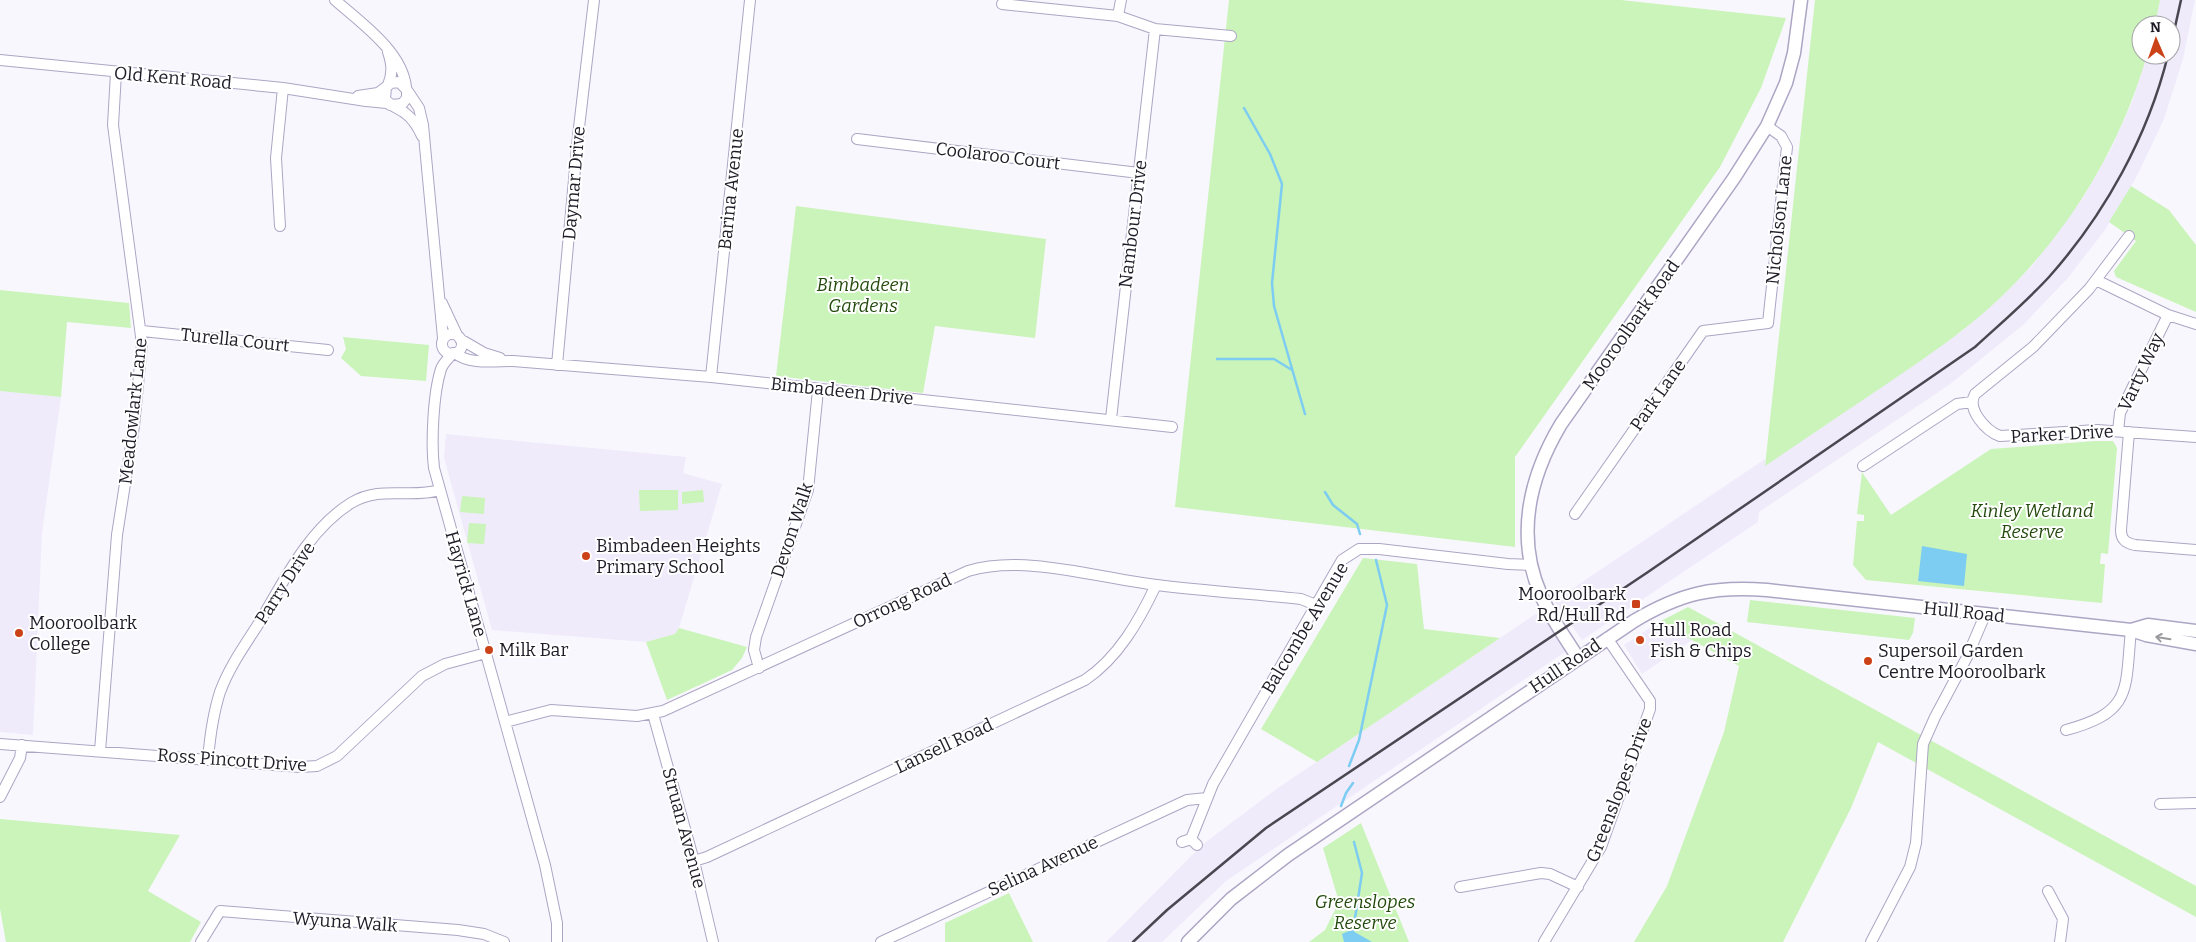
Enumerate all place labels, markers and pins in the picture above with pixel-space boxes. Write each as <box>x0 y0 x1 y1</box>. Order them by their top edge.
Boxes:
place label: Bimbadeen Heights Primary School <box>596 535 761 578</box>
marker: Bimbadeen Heights Primary School <box>580 550 592 562</box>
place label: Mooroolbark Rd/Hull Rd <box>1518 583 1627 626</box>
marker: Mooroolbark Rd/Hull Rd <box>1630 598 1642 610</box>
place label: Mooroolbark College <box>29 612 138 655</box>
place label: Hull Road Fish & Chips <box>1650 619 1752 662</box>
marker: Mooroolbark College <box>13 627 25 639</box>
marker: Hull Road Fish & Chips <box>1634 634 1646 646</box>
place label: Milk Bar <box>499 639 568 661</box>
place label: Supersoil Garden Centre Mooroolbark <box>1878 640 2047 683</box>
marker: Milk Bar <box>483 644 495 656</box>
marker: Supersoil Garden Centre Mooroolbark <box>1862 655 1874 667</box>

